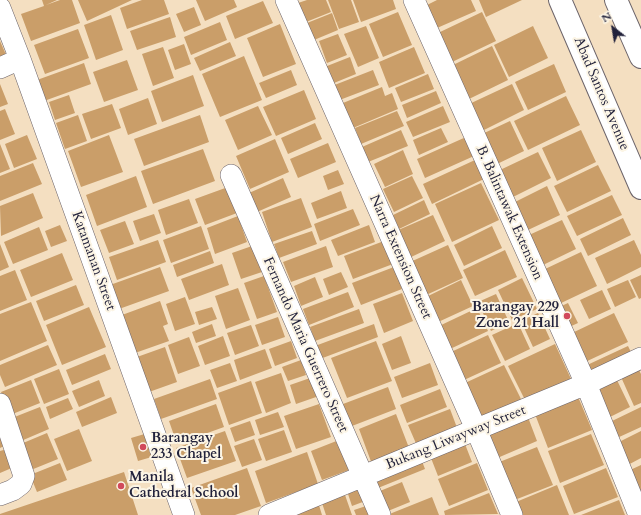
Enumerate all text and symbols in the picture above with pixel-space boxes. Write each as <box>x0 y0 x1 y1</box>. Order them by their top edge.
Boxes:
north arrow <box>593 8 633 48</box>
text: N <box>599 8 615 26</box>
street label: Abad Santos Avenue <box>570 35 632 153</box>
street label: B. Balintawak Extension <box>472 143 546 283</box>
street label: Narra Extension Street <box>365 192 435 322</box>
street label: Katamanan Street <box>67 209 119 313</box>
street label: Fernando Maria Guerrero Street <box>259 255 351 435</box>
place label: Barangay 229 Zone 21 Hall <box>472 300 559 332</box>
marker: Barangay 229 Zone 21 Hall <box>562 311 572 321</box>
street label: Bukang Liwayway Street <box>384 402 528 474</box>
place label: Barangay 233 Chapel <box>151 431 221 464</box>
marker: Barangay 233 Chapel <box>138 442 148 452</box>
place label: Manila Cathedral School <box>129 470 238 502</box>
marker: Manila Cathedral School <box>116 481 126 491</box>

